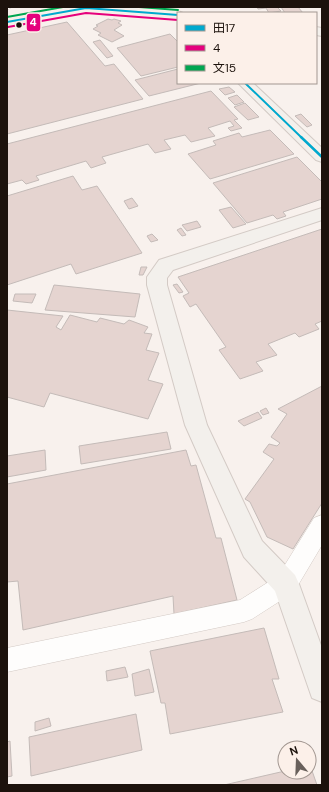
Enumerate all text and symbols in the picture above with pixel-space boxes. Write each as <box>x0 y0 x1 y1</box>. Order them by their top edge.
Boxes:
legend <box>177 12 317 84</box>
line badge: 4 <box>26 13 41 32</box>
text: 4 <box>29 15 37 29</box>
unlabelled marker <box>14 20 24 30</box>
text: 田17 <box>213 20 235 36</box>
text: 4 <box>213 40 220 56</box>
text: 文15 <box>213 60 236 76</box>
north arrow <box>277 740 317 780</box>
text: N <box>288 743 300 758</box>

